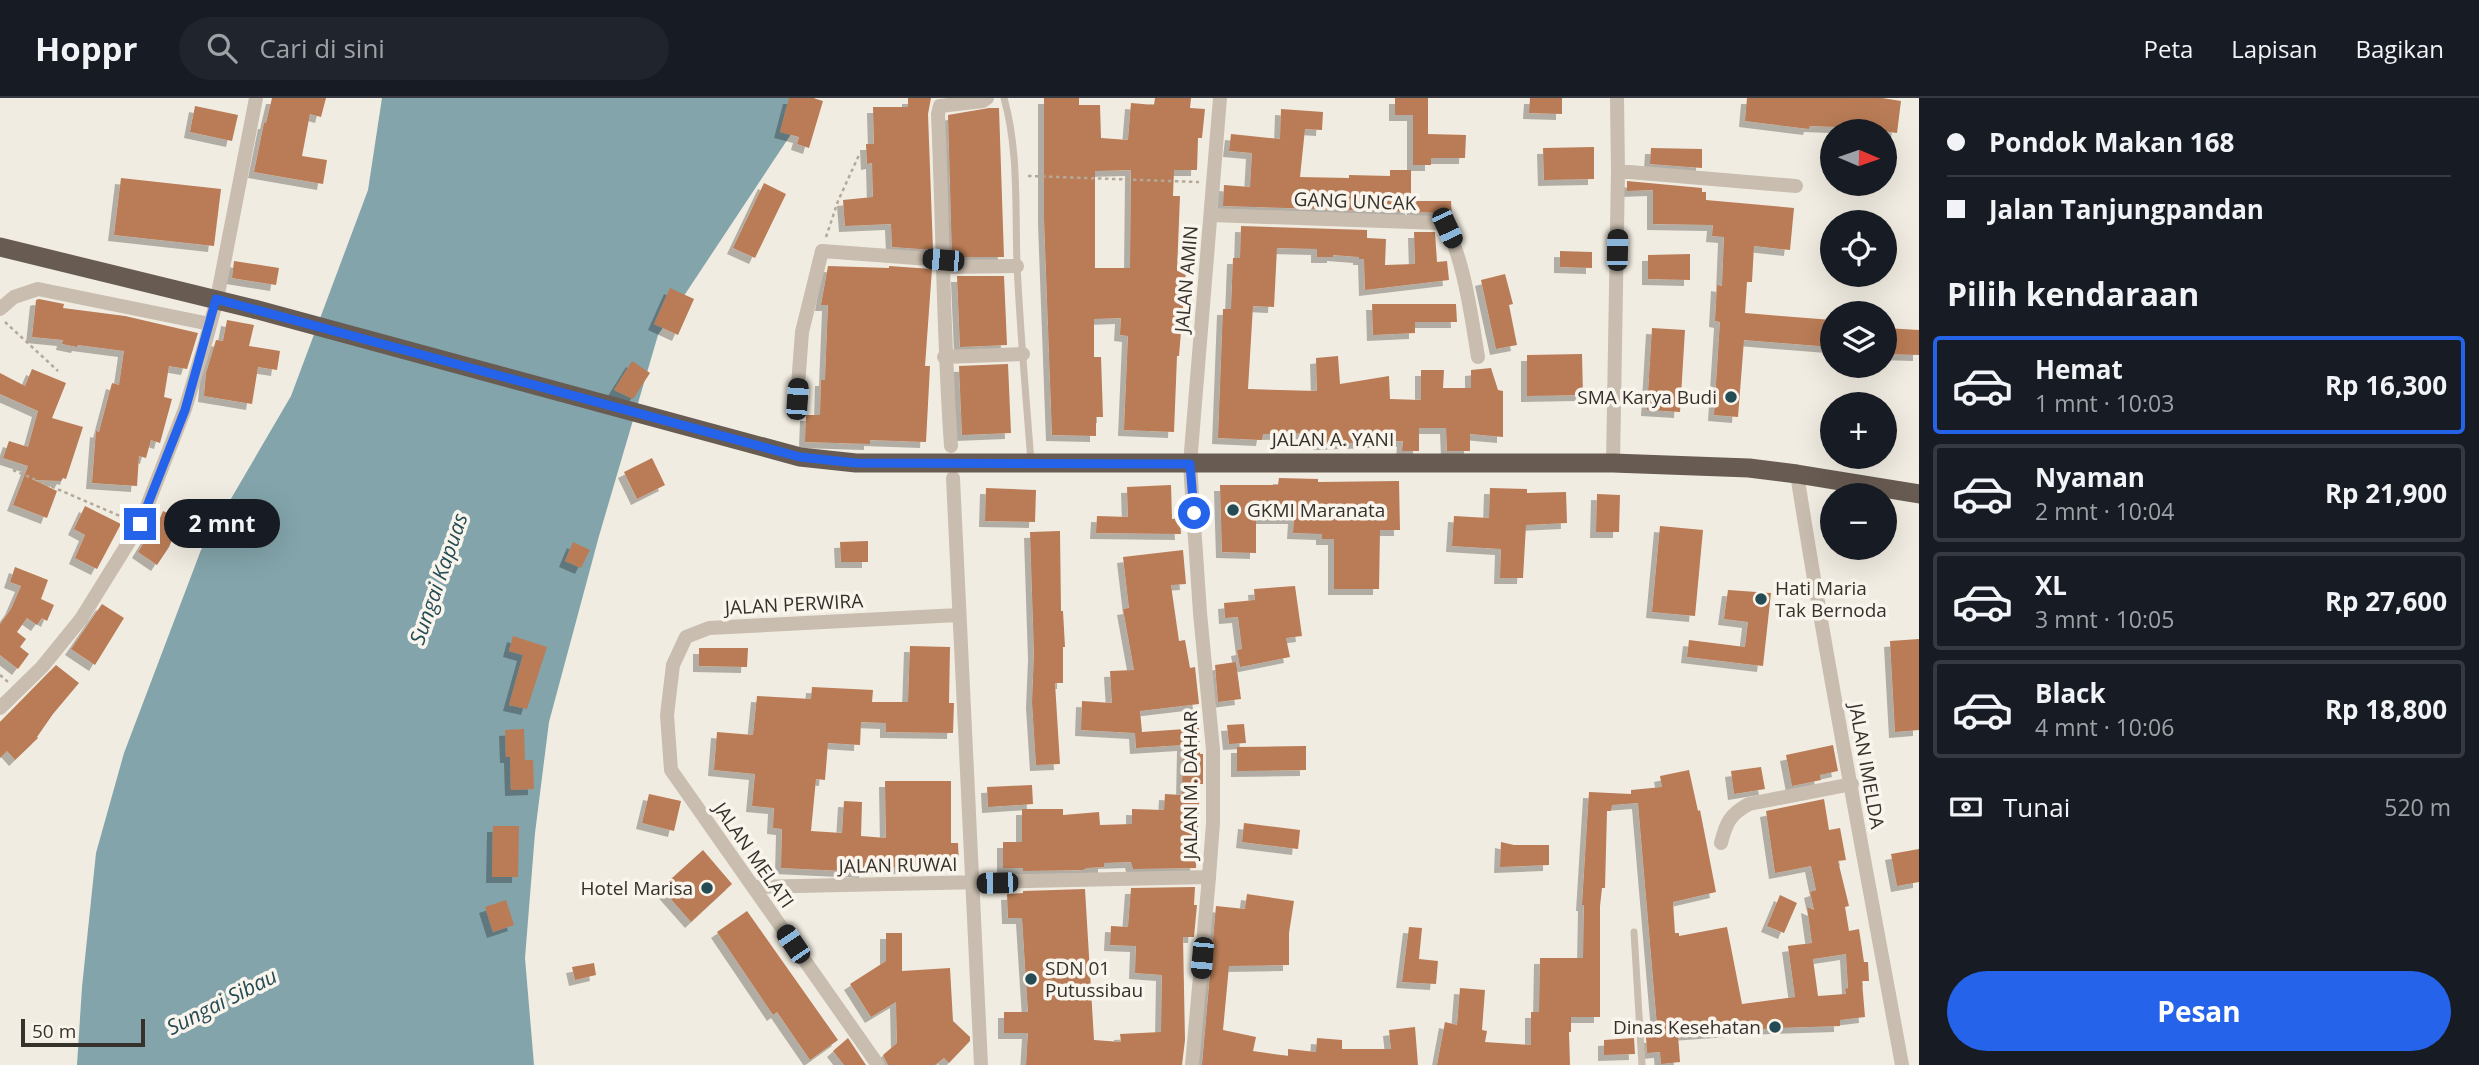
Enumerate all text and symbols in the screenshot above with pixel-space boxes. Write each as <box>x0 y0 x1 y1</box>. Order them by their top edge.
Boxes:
search box <box>179 17 669 80</box>
text: Hoppr <box>35 26 137 71</box>
icon: search <box>203 29 241 67</box>
text: Cari di sini <box>259 30 385 66</box>
text: Peta <box>2143 32 2193 65</box>
text: Lapisan <box>2231 32 2317 65</box>
text: Bagikan <box>2355 32 2444 65</box>
north arrow <box>1820 119 1897 196</box>
map controls <box>1820 119 1897 560</box>
text: Pondok Makan 168 <box>1989 124 2234 160</box>
street label: GANG UNCAK <box>1293 186 1417 216</box>
text: Jalan Tanjungpandan <box>1989 191 2264 227</box>
car <box>1429 205 1466 251</box>
button: locate <box>1820 210 1897 287</box>
street label: JALAN AMIN <box>1168 225 1204 335</box>
car <box>1607 229 1628 271</box>
car <box>922 248 965 272</box>
text: Pilih kendaraan <box>1947 272 2199 315</box>
button: layers <box>1820 301 1897 378</box>
text: Hemat <box>2035 351 2123 387</box>
icon: car <box>1951 354 2014 417</box>
text: Rp 16,300 <box>2325 367 2447 403</box>
car <box>786 377 809 421</box>
place label: SMA Karya Budi <box>1577 384 1717 410</box>
text: 1 mnt · 10:03 <box>2035 387 2174 419</box>
marker: SMA Karya Budi <box>1723 389 1739 405</box>
button: + <box>1820 392 1897 469</box>
street label: JALAN A. YANI <box>1270 426 1394 452</box>
text: Nyaman <box>2035 459 2145 495</box>
icon: car <box>1951 462 2014 525</box>
text: Rp 21,900 <box>2325 475 2447 511</box>
button: − <box>1820 483 1897 560</box>
text: 2 mnt · 10:04 <box>2035 495 2174 527</box>
route start <box>1178 497 1210 529</box>
place label: GKMI Maranata <box>1247 497 1385 523</box>
callout: 2 mnt <box>164 500 280 548</box>
marker: GKMI Maranata <box>1225 502 1241 518</box>
text: 2 mnt <box>189 507 255 539</box>
route end <box>124 508 156 540</box>
water label: Sungai Kapuas <box>402 509 474 648</box>
text: XL <box>2035 567 2067 603</box>
icon: car <box>1951 570 2014 633</box>
place label: Hati Maria Tak Bernoda <box>1775 575 1887 623</box>
text: Rp 27,600 <box>2325 583 2447 619</box>
street label: JALAN PERWIRA <box>722 587 864 621</box>
marker: Hati Maria Tak Bernoda <box>1753 591 1769 607</box>
text: 3 mnt · 10:05 <box>2035 603 2174 635</box>
text: Black <box>2035 675 2106 711</box>
icon: car <box>1951 678 2014 741</box>
text: Rp 18,800 <box>2325 691 2447 727</box>
street label: JALAN IMELDA <box>1843 699 1891 831</box>
street label: JALAN M. DAHAR <box>1177 710 1203 861</box>
text: 4 mnt · 10:06 <box>2035 711 2174 743</box>
icon: cash <box>1947 788 1985 826</box>
text: Tunai <box>2003 789 2070 825</box>
text: 520 m <box>2384 791 2451 823</box>
street label: JALAN MELATI <box>707 795 800 913</box>
street label: JALAN RUWAI <box>836 851 958 879</box>
car <box>976 872 1019 894</box>
place label: Hotel Marisa <box>581 875 693 901</box>
marker: Hotel Marisa <box>699 880 715 896</box>
car <box>773 921 814 967</box>
car <box>1190 936 1215 980</box>
place label: SDN 01 Putussibau <box>1045 955 1143 1003</box>
water label: Sungai Sibau <box>162 961 282 1041</box>
marker: SDN 01 Putussibau <box>1023 971 1039 987</box>
button: Pesan <box>1947 971 2451 1051</box>
place label: Dinas Kesehatan <box>1613 1014 1761 1040</box>
scale bar <box>21 1016 145 1048</box>
text: 50 m <box>32 1018 76 1044</box>
marker: Dinas Kesehatan <box>1767 1019 1783 1035</box>

